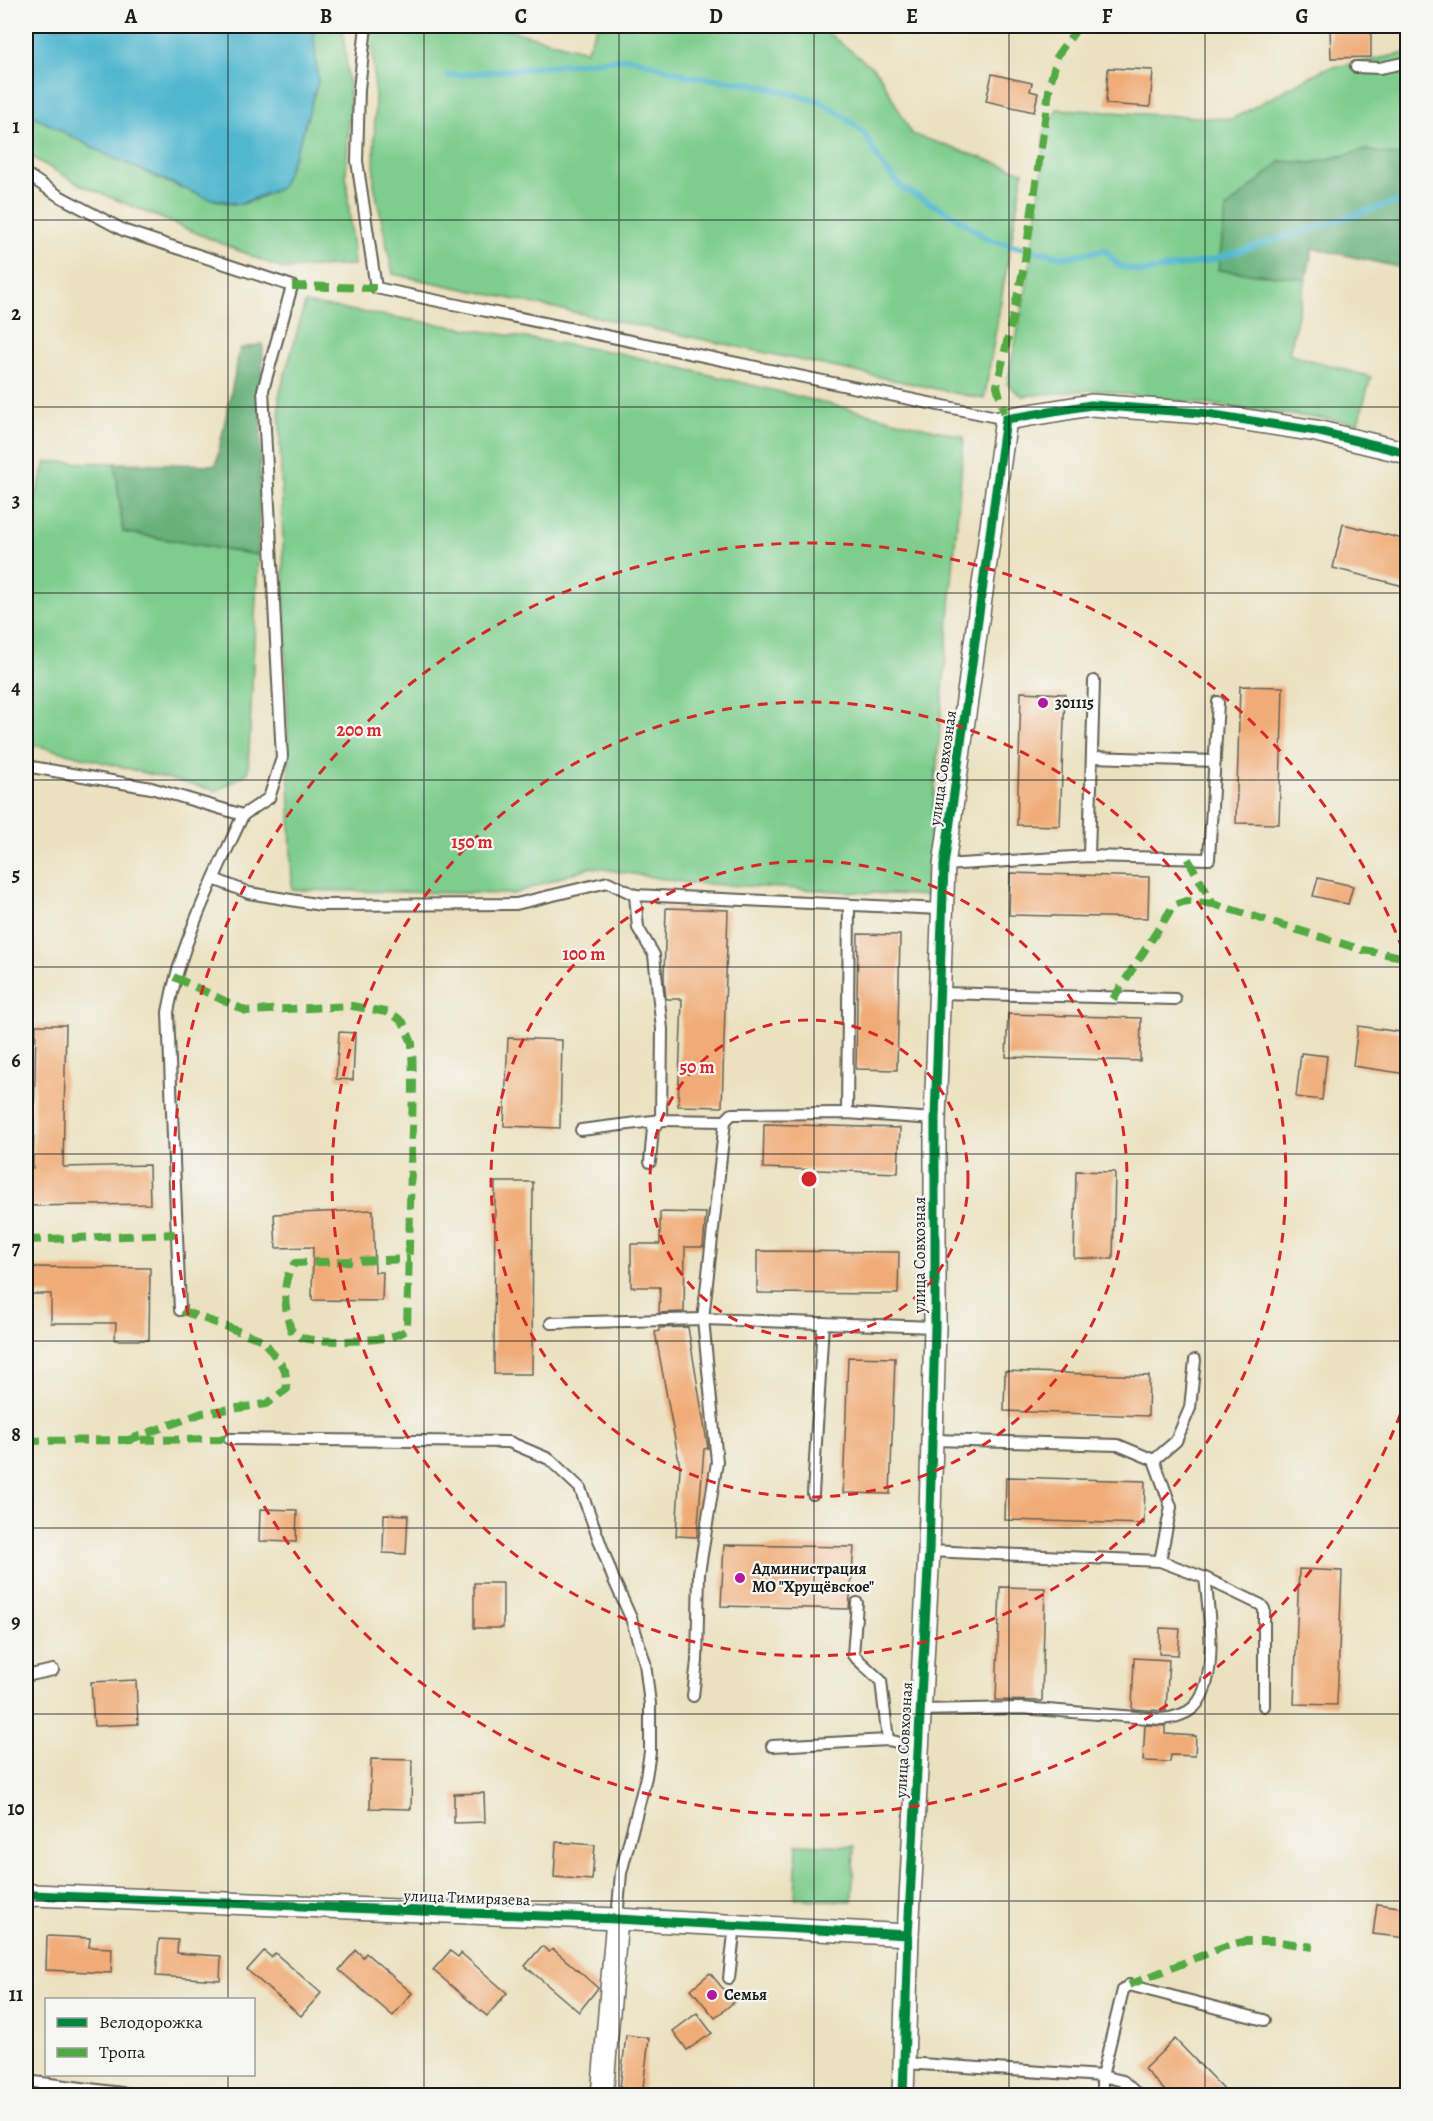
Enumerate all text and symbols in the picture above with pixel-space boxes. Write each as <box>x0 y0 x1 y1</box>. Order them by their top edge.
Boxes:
text: A <box>124 3 138 30</box>
text: B <box>320 3 332 30</box>
text: C <box>515 3 527 30</box>
text: D <box>709 3 723 30</box>
text: E <box>906 3 918 30</box>
text: F <box>1102 3 1113 30</box>
text: G <box>1295 3 1309 30</box>
text: 1 <box>12 113 20 140</box>
text: 2 <box>11 300 21 327</box>
text: 3 <box>12 487 20 514</box>
text: 4 <box>11 674 21 701</box>
place label: 301115 <box>1055 692 1094 714</box>
marker: 301115 <box>1036 696 1050 710</box>
street label: улица Совхозная <box>924 709 962 828</box>
text: 200 m <box>336 718 382 742</box>
text: 150 m <box>451 830 493 854</box>
text: 5 <box>12 861 20 888</box>
text: 100 m <box>563 942 605 966</box>
text: 6 <box>11 1047 21 1074</box>
text: 50 m <box>680 1055 714 1079</box>
centre of rings <box>799 1169 819 1189</box>
street label: улица Совхозная <box>909 1197 931 1314</box>
text: 7 <box>12 1234 21 1261</box>
text: 8 <box>11 1421 21 1448</box>
place label: Администрация МО "Хрущёвское" <box>751 1558 874 1598</box>
marker: Администрация МО "Хрущёвское" <box>733 1571 747 1585</box>
text: 9 <box>11 1608 21 1635</box>
street label: улица Совхозная <box>890 1681 918 1800</box>
text: 10 <box>7 1795 25 1822</box>
street label: улица Тимирязева <box>402 1885 531 1911</box>
text: 11 <box>9 1981 23 2008</box>
place label: Семья <box>724 1984 767 2006</box>
marker: Семья <box>705 1988 719 2002</box>
legend <box>45 1998 255 2076</box>
text: Велодорожка <box>99 2010 204 2034</box>
text: Тропа <box>99 2040 146 2064</box>

